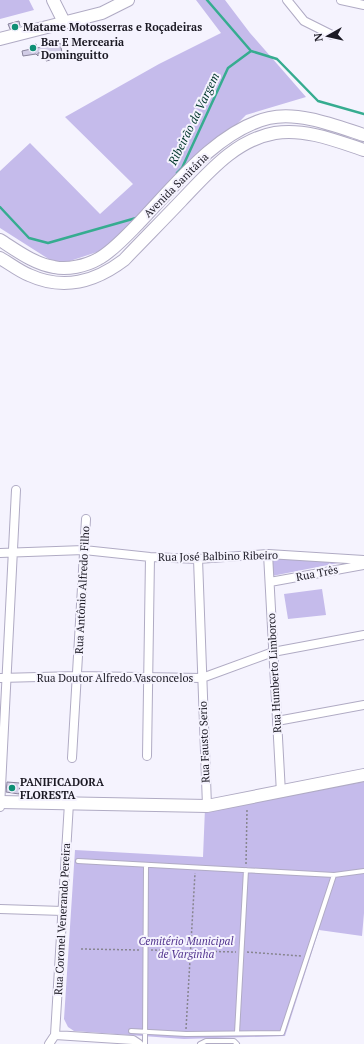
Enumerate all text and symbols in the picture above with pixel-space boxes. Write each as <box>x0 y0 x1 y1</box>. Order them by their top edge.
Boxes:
north arrow <box>308 16 348 56</box>
place label: Matame Motosserras e Roçadeiras <box>23 20 202 34</box>
marker: Matame Motosserras e Roçadeiras <box>10 22 20 32</box>
text: N <box>310 32 326 42</box>
place label: Bar E Mercearia Dominguitto <box>41 35 124 62</box>
marker: Bar E Mercearia Dominguitto <box>28 43 38 53</box>
water label: Ribeirão da Vargem <box>164 70 222 168</box>
street label: Avenida Sanitária <box>141 149 212 220</box>
street label: Rua Antônio Alfredo Filho <box>72 526 92 654</box>
street label: Rua José Balbino Ribeiro <box>158 548 278 564</box>
street label: Rua Três <box>295 562 339 584</box>
street label: Rua Humberto Limborco <box>264 613 284 733</box>
street label: Rua Doutor Alfredo Vasconcelos <box>37 671 194 685</box>
street label: Rua Fausto Serio <box>196 701 212 783</box>
place label: PANIFICADORA FLORESTA <box>20 775 105 802</box>
marker: PANIFICADORA FLORESTA <box>7 783 17 793</box>
street label: Rua Coronel Venerando Pereira <box>51 842 73 995</box>
park label: Cemitério Municipal de Varginha <box>138 934 234 961</box>

